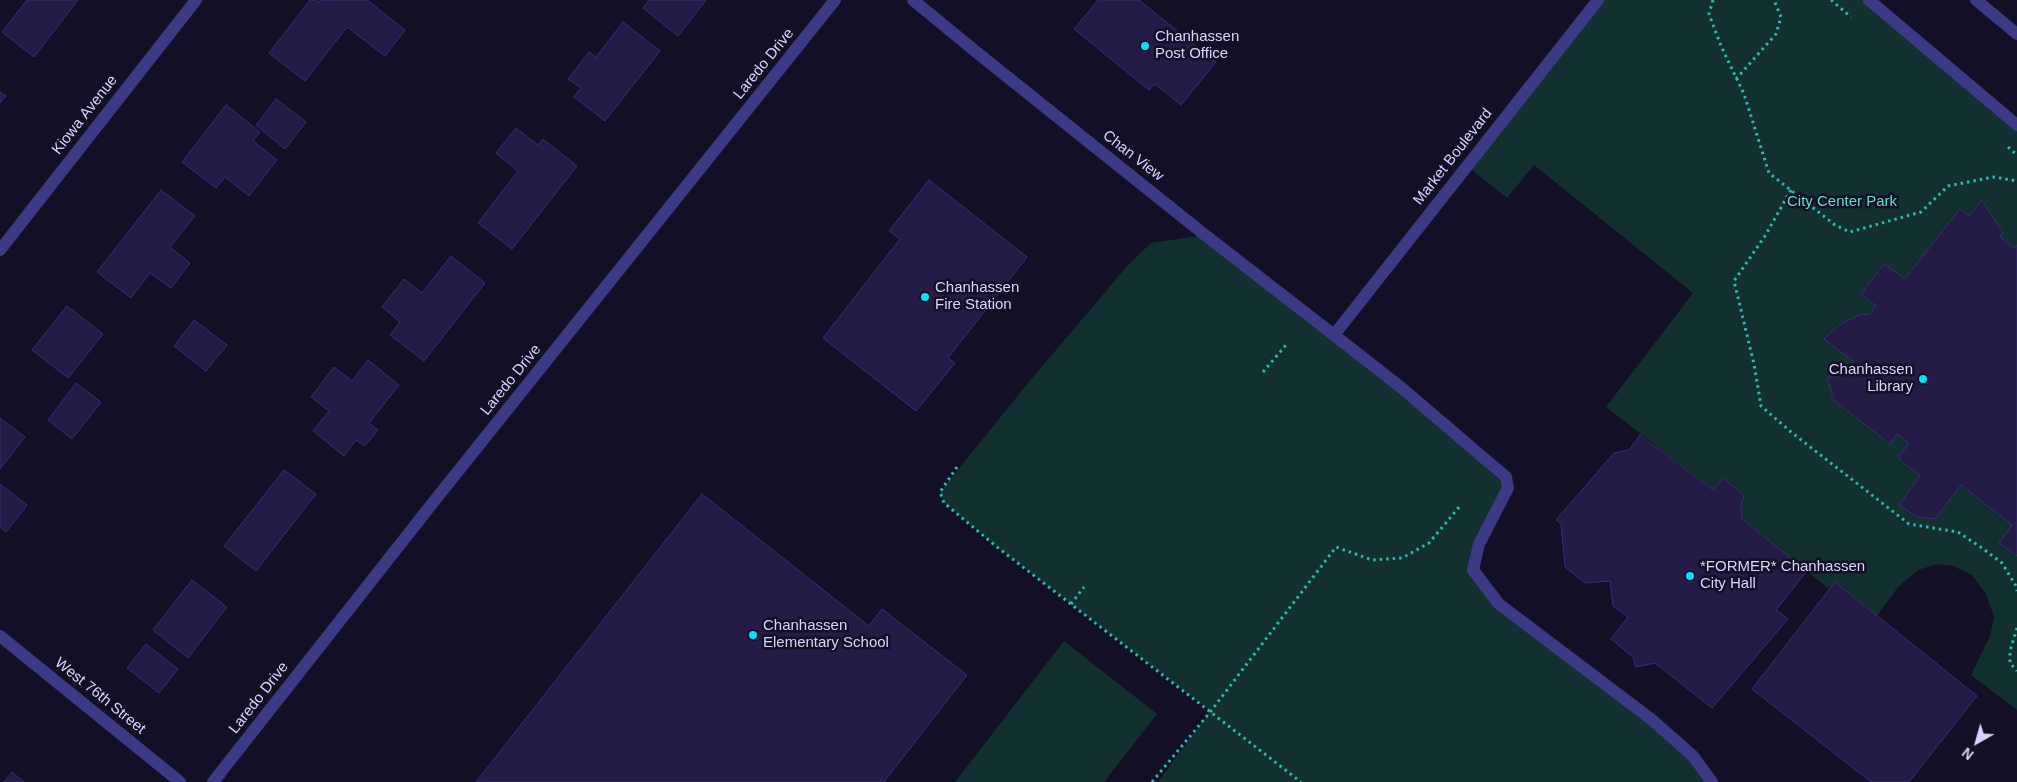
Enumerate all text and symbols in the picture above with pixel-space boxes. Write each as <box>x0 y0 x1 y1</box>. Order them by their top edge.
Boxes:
street label: Laredo Drive <box>730 25 798 103</box>
place label: Chanhassen Post Office <box>1155 28 1239 63</box>
marker: Chanhassen Post Office <box>1139 40 1151 52</box>
street label: Kiowa Avenue <box>48 72 122 158</box>
street label: Market Boulevard <box>1410 105 1496 209</box>
street label: Chan View <box>1099 127 1167 185</box>
park label: City Center Park <box>1787 193 1897 211</box>
place label: Chanhassen Fire Station <box>935 279 1019 314</box>
marker: Chanhassen Fire Station <box>919 291 931 303</box>
street label: Laredo Drive <box>477 341 545 419</box>
place label: Chanhassen Library <box>1829 361 1913 396</box>
marker: Chanhassen Library <box>1917 373 1929 385</box>
place label: *FORMER* Chanhassen City Hall <box>1700 558 1865 593</box>
marker: *FORMER* Chanhassen City Hall <box>1684 570 1696 582</box>
place label: Chanhassen Elementary School <box>763 617 889 652</box>
marker: Chanhassen Elementary School <box>747 629 759 641</box>
street label: West 76th Street <box>51 654 149 738</box>
street label: Laredo Drive <box>225 659 293 737</box>
north arrow <box>1952 717 2002 767</box>
text: N <box>1959 744 1977 763</box>

